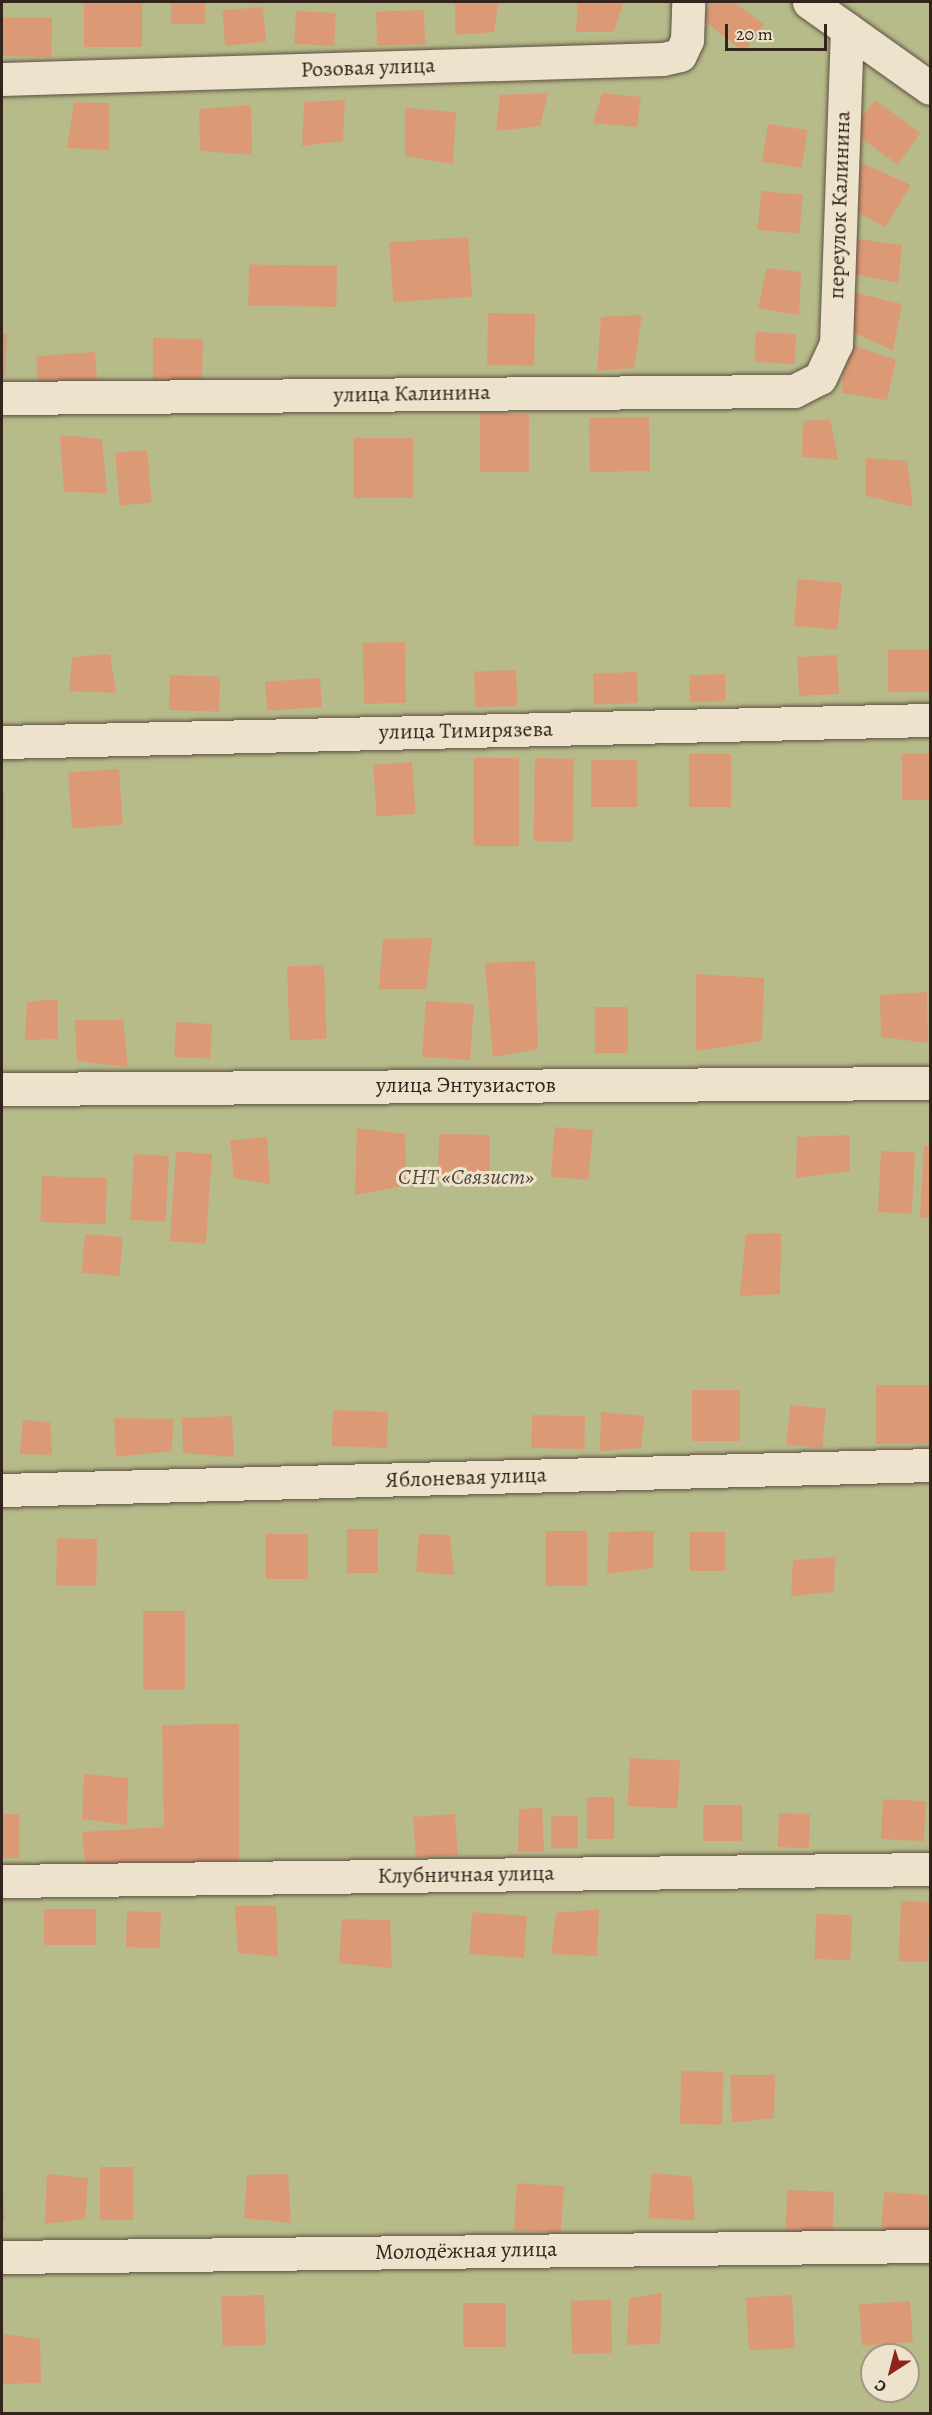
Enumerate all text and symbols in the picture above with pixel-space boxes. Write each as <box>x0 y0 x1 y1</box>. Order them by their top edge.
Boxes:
scale bar <box>728 12 830 50</box>
text: 20 m <box>736 22 773 46</box>
street label: Розовая улица <box>300 52 436 84</box>
street label: переулок Калинина <box>824 110 856 300</box>
street label: улица Калинина <box>333 379 491 409</box>
street label: улица Тимирязева <box>379 716 553 746</box>
street label: улица Энтузиастов <box>376 1073 556 1099</box>
park label: СНТ «Связист» <box>398 1165 534 1191</box>
street label: Яблоневая улица <box>385 1462 547 1494</box>
street label: Клубничная улица <box>377 1860 555 1890</box>
street label: Молодёжная улица <box>375 2236 557 2266</box>
north arrow <box>860 2343 920 2403</box>
text: С <box>870 2374 891 2398</box>

